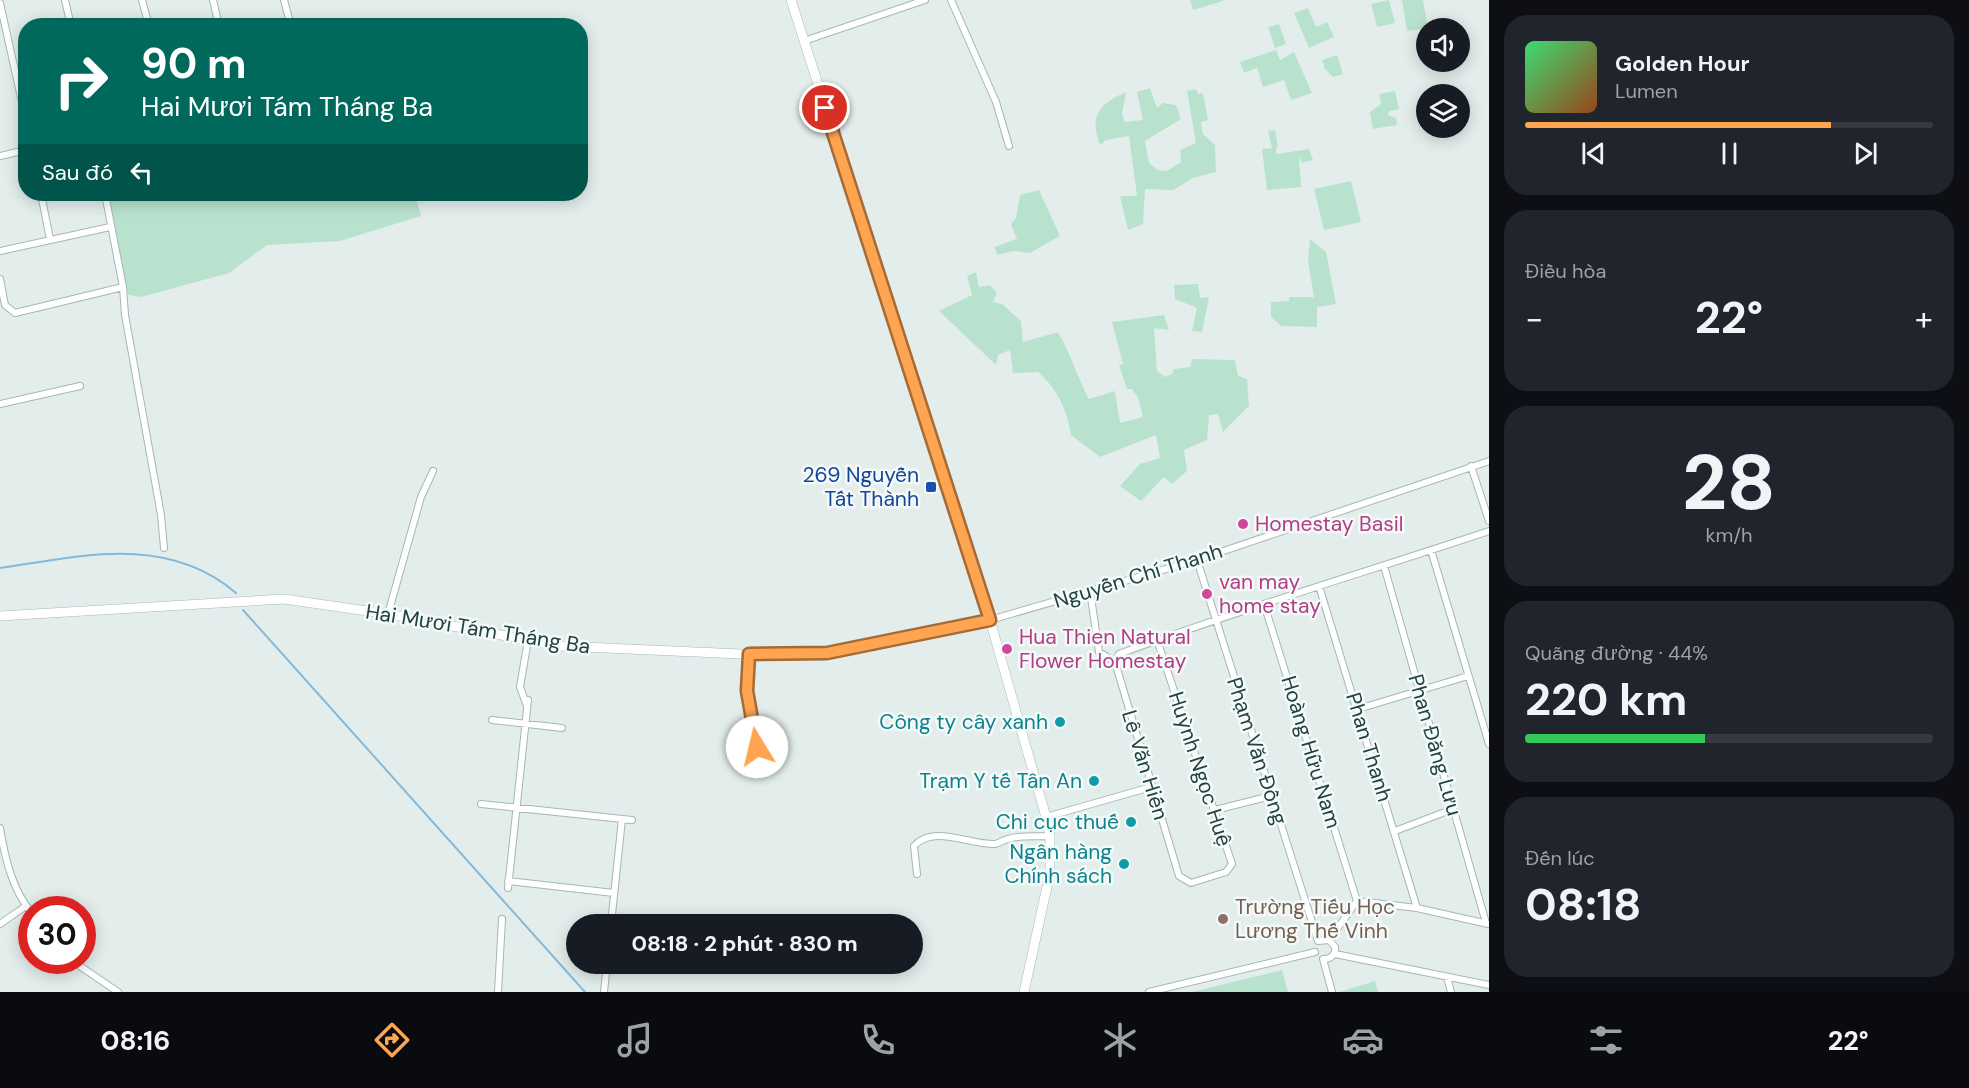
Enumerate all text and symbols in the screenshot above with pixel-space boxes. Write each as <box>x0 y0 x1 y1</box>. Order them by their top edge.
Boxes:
map controls <box>1416 18 1470 138</box>
button: sound <box>1416 18 1470 72</box>
text: 90 m <box>141 36 247 91</box>
icon: right <box>42 42 120 120</box>
text: Golden Hour <box>1615 49 1750 78</box>
text: Lumen <box>1615 78 1678 104</box>
pin <box>799 82 850 133</box>
button: layers <box>1416 84 1470 138</box>
text: Hai Mươi Tám Tháng Ba <box>141 89 433 124</box>
icon: arrive <box>808 91 841 124</box>
icon: previous <box>1577 137 1610 170</box>
icon: pause <box>1713 137 1746 170</box>
icon: next <box>1849 137 1882 170</box>
icon: left <box>125 156 158 189</box>
text: Sau đó <box>42 158 113 187</box>
text: Điều hòa <box>1525 258 1606 284</box>
text: 22° <box>1695 288 1763 347</box>
text: − <box>1525 297 1543 340</box>
text: + <box>1915 297 1933 340</box>
text: 28 <box>1682 432 1776 533</box>
place label: 269 Nguyễn Tất Thành <box>802 461 919 513</box>
marker: 269 Nguyễn Tất Thành <box>924 480 938 494</box>
place label: Homestay Basil <box>1255 510 1403 538</box>
marker: Homestay Basil <box>1236 517 1250 531</box>
text: km/h <box>1705 522 1753 548</box>
street label: Nguyễn Chí Thanh <box>1050 537 1226 615</box>
place label: van may home stay <box>1219 568 1321 620</box>
marker: van may home stay <box>1200 587 1214 601</box>
street label: Hai Mươi Tám Tháng Ba <box>364 597 592 661</box>
place label: Hua Thien Natural Flower Homestay <box>1019 623 1191 675</box>
text: Quãng đường · 44% <box>1525 640 1708 666</box>
marker: Hua Thien Natural Flower Homestay <box>1000 642 1014 656</box>
text: 220 km <box>1525 670 1687 729</box>
street label: Phan Đăng Lưu <box>1401 671 1469 819</box>
street label: Hoàng Hữu Nam <box>1274 672 1348 832</box>
street label: Phạm Văn Đồng <box>1220 674 1294 828</box>
street label: Huỳnh Ngọc Huệ <box>1162 688 1238 850</box>
street label: Phan Thanh <box>1339 689 1399 805</box>
street label: Lê Văn Hiến <box>1115 707 1175 823</box>
place label: Công ty cây xanh <box>879 708 1048 736</box>
position arrow <box>725 715 789 779</box>
marker: Công ty cây xanh <box>1053 715 1067 729</box>
place label: Trạm Y tế Tân An <box>919 767 1082 795</box>
marker: Trạm Y tế Tân An <box>1087 774 1101 788</box>
place label: Chi cục thuế <box>996 808 1119 836</box>
marker: Chi cục thuế <box>1124 815 1138 829</box>
place label: Ngân hàng Chính sách <box>1004 838 1112 890</box>
text: Đến lúc <box>1525 845 1595 871</box>
marker: Ngân hàng Chính sách <box>1117 857 1131 871</box>
text: 08:18 <box>1525 875 1641 934</box>
place label: Trường Tiếu Học Lương Thế Vinh <box>1235 893 1395 945</box>
speed limit sign: 30 <box>18 896 96 974</box>
marker: Trường Tiếu Học Lương Thế Vinh <box>1216 912 1230 926</box>
text: 08:18 · 2 phút · 830 m <box>631 929 858 958</box>
icon: directions <box>371 1019 413 1061</box>
icon: music <box>614 1019 656 1061</box>
icon: phone <box>857 1019 899 1061</box>
icon: climate <box>1099 1019 1141 1061</box>
icon: car <box>1342 1019 1384 1061</box>
icon: filters <box>1585 1019 1627 1061</box>
text: 08:16 <box>100 1023 170 1058</box>
text: 22° <box>1828 1023 1869 1058</box>

